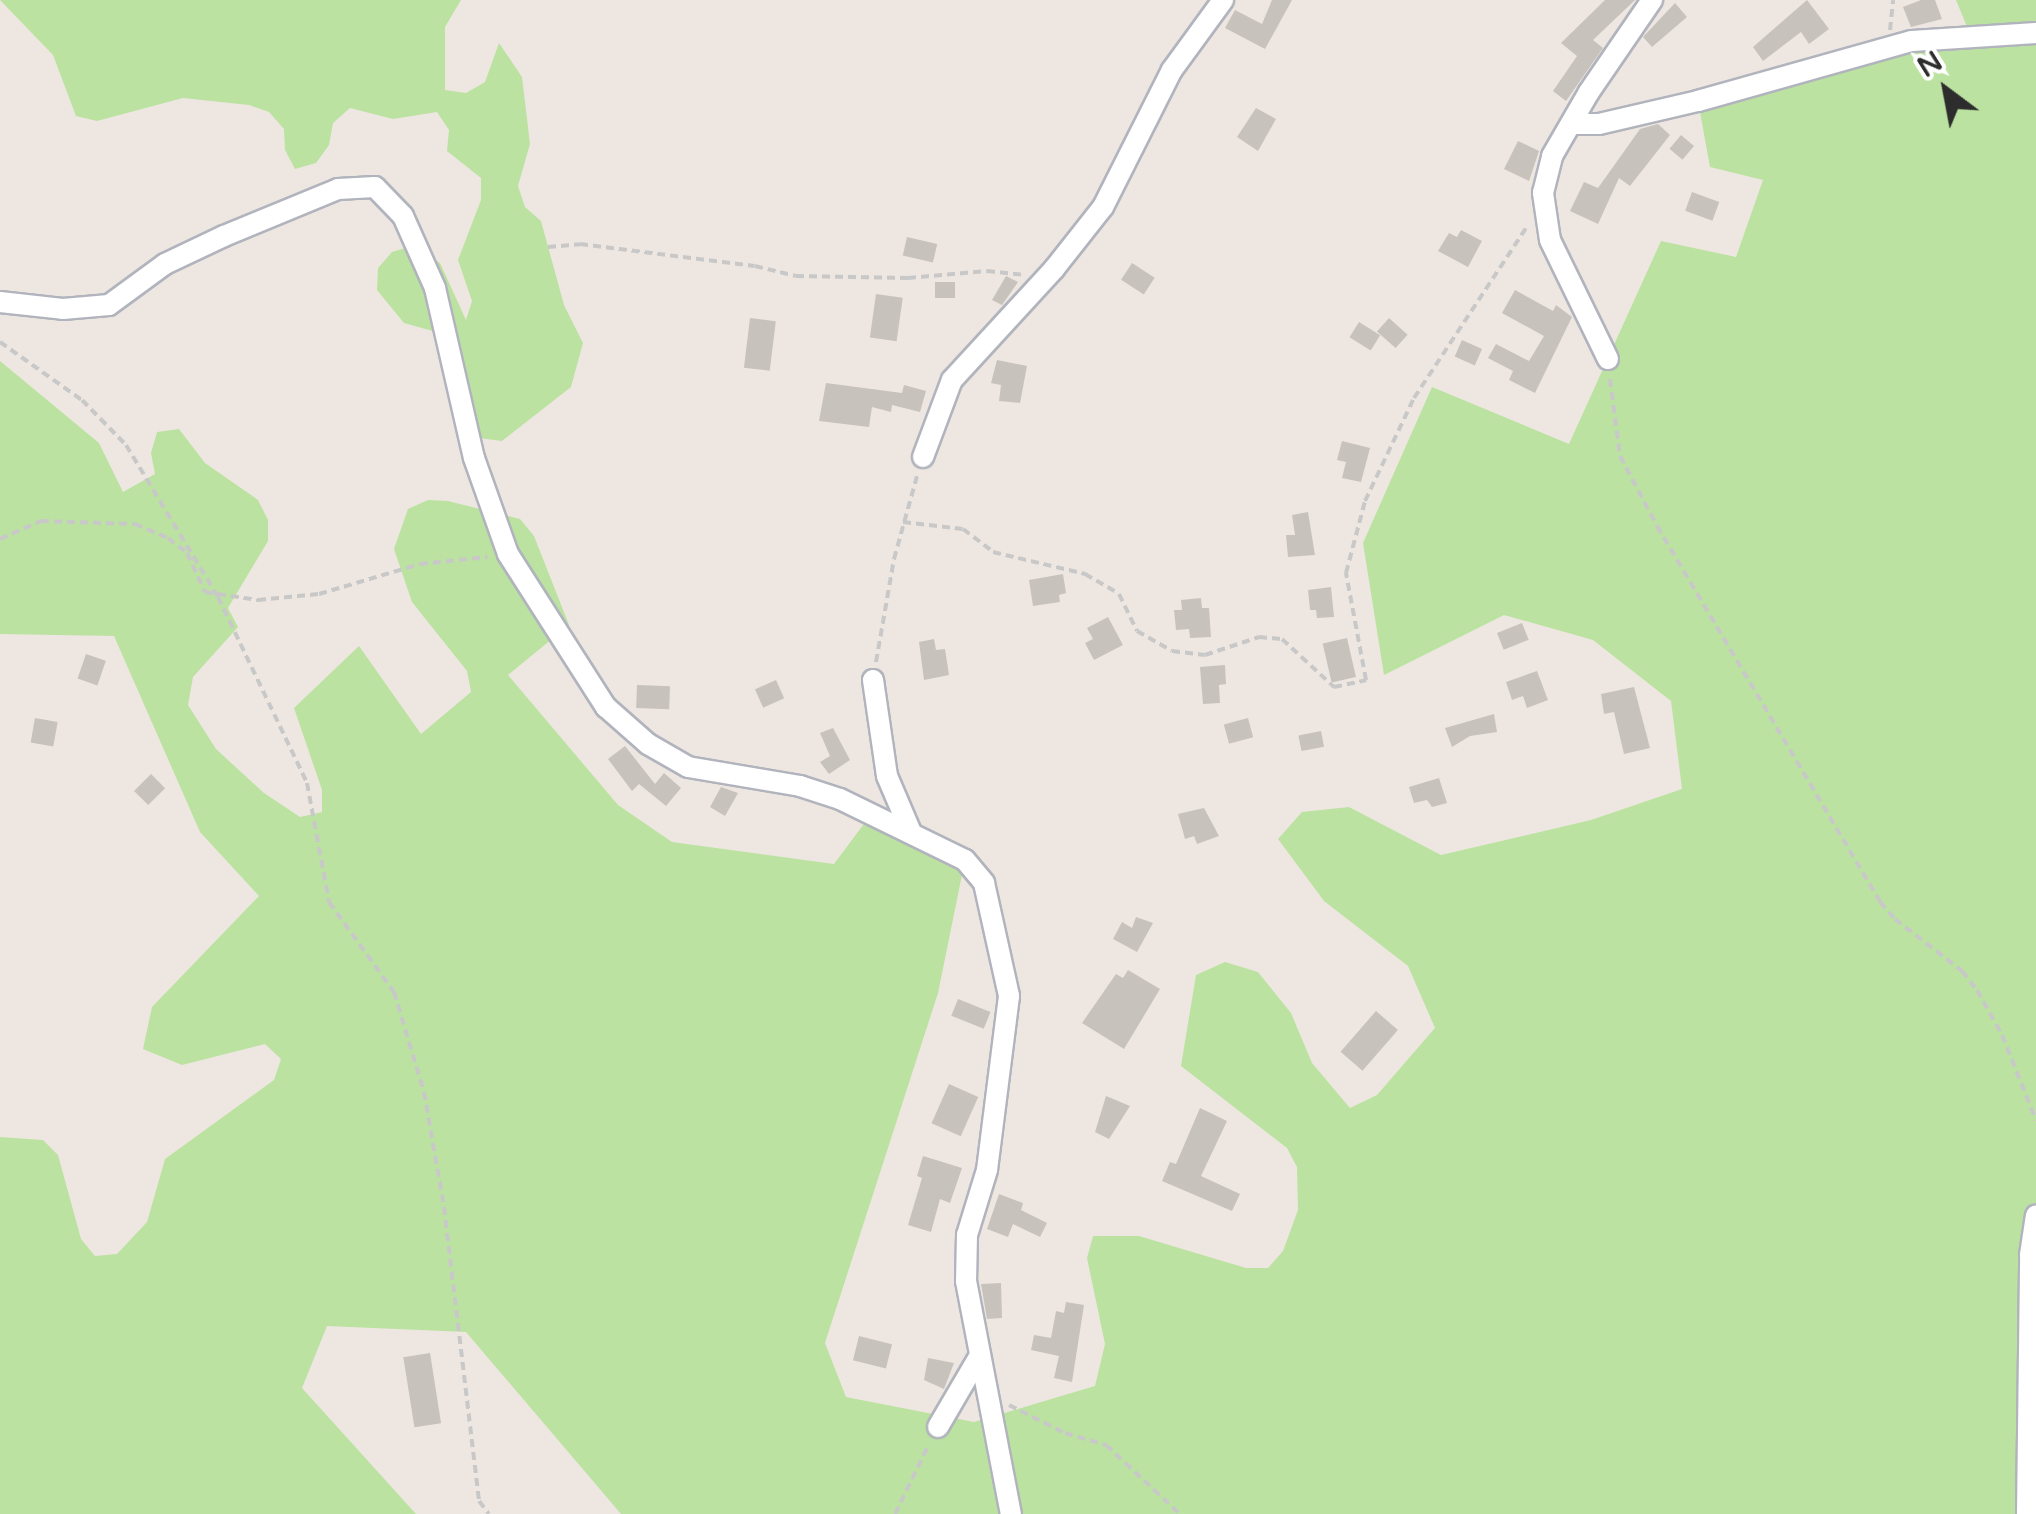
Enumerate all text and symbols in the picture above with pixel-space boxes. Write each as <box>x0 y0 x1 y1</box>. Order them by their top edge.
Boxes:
north arrow <box>1896 40 1996 140</box>
text: N <box>1912 44 1949 85</box>

